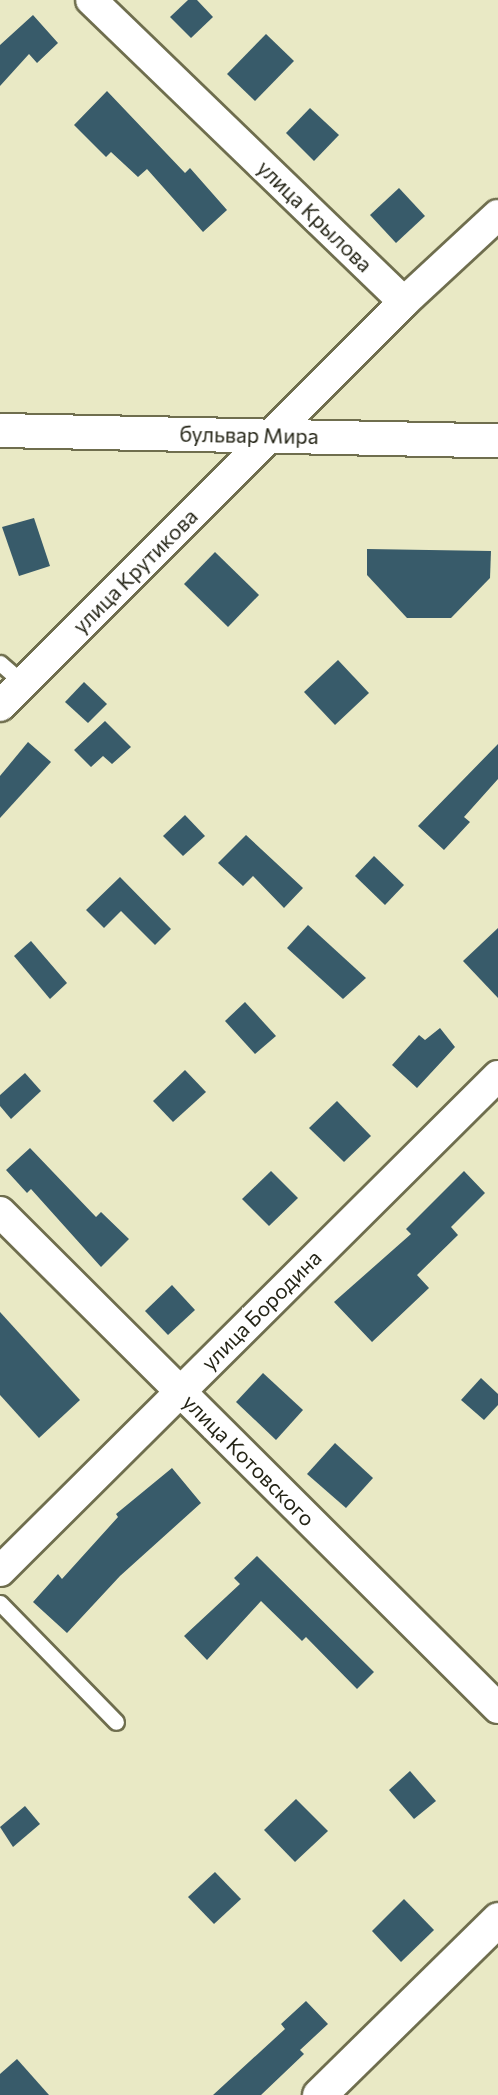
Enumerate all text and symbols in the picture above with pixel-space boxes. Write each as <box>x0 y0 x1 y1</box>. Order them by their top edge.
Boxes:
street label: улица Крылова <box>252 155 378 277</box>
street label: бульвар Мира <box>179 421 319 449</box>
street label: улица Крутикова <box>68 504 202 638</box>
street label: улица Бородина <box>196 1245 326 1375</box>
street label: улица Котовского <box>178 1389 320 1531</box>

